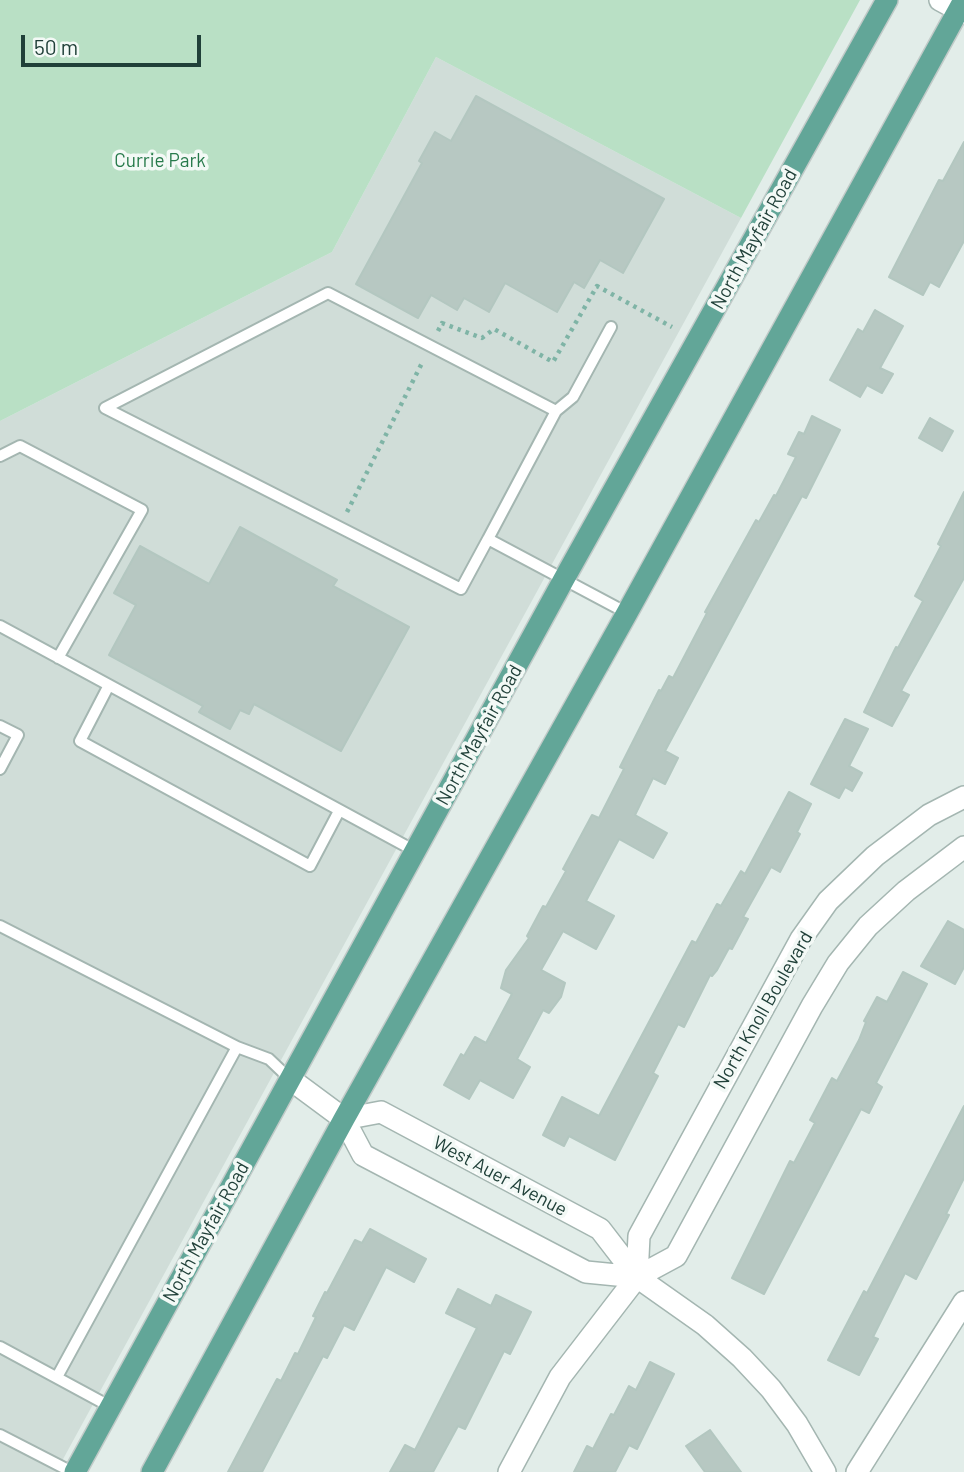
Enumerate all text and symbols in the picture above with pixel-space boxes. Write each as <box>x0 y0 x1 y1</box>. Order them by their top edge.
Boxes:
scale bar <box>24 21 205 65</box>
text: 50 m <box>34 34 78 59</box>
park label: Currie Park <box>114 150 206 172</box>
street label: North Mayfair Road <box>706 165 802 313</box>
street label: North Mayfair Road <box>431 661 527 809</box>
street label: North Knoll Boulevard <box>709 927 817 1093</box>
street label: West Auer Avenue <box>429 1131 571 1221</box>
street label: North Mayfair Road <box>158 1158 254 1306</box>

